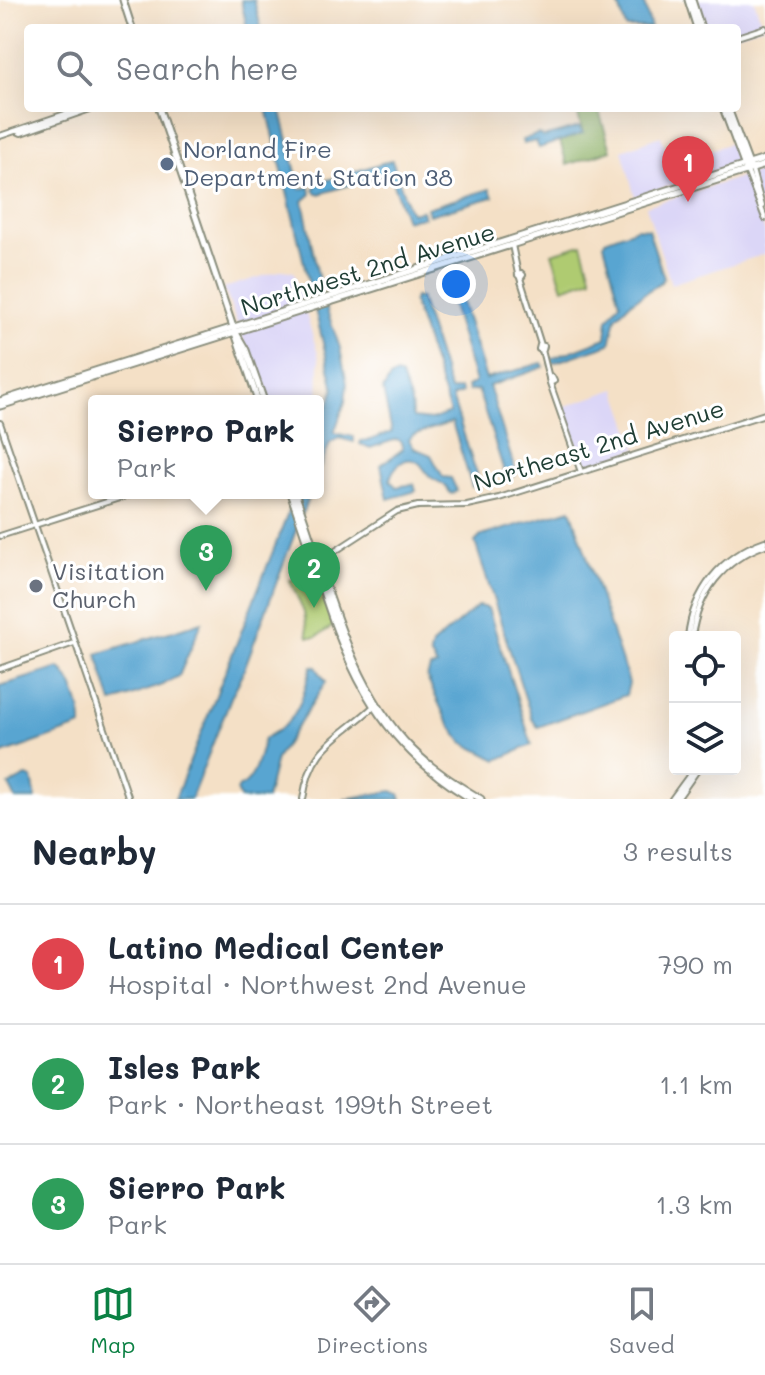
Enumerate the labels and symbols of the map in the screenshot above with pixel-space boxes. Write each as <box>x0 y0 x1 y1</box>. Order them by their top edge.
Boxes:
place label: Norland Fire Department Station 38 <box>183 133 453 192</box>
pin: 1 <box>662 136 714 202</box>
marker: Norland Fire Department Station 38 <box>158 155 176 173</box>
street label: Northwest 2nd Avenue <box>237 215 498 322</box>
your location <box>436 264 476 304</box>
street label: Northeast 2nd Avenue <box>470 392 728 497</box>
pin: 3 <box>180 525 232 591</box>
pin: 2 <box>288 542 340 608</box>
place label: Visitation Church <box>52 555 165 614</box>
marker: Visitation Church <box>27 577 45 595</box>

